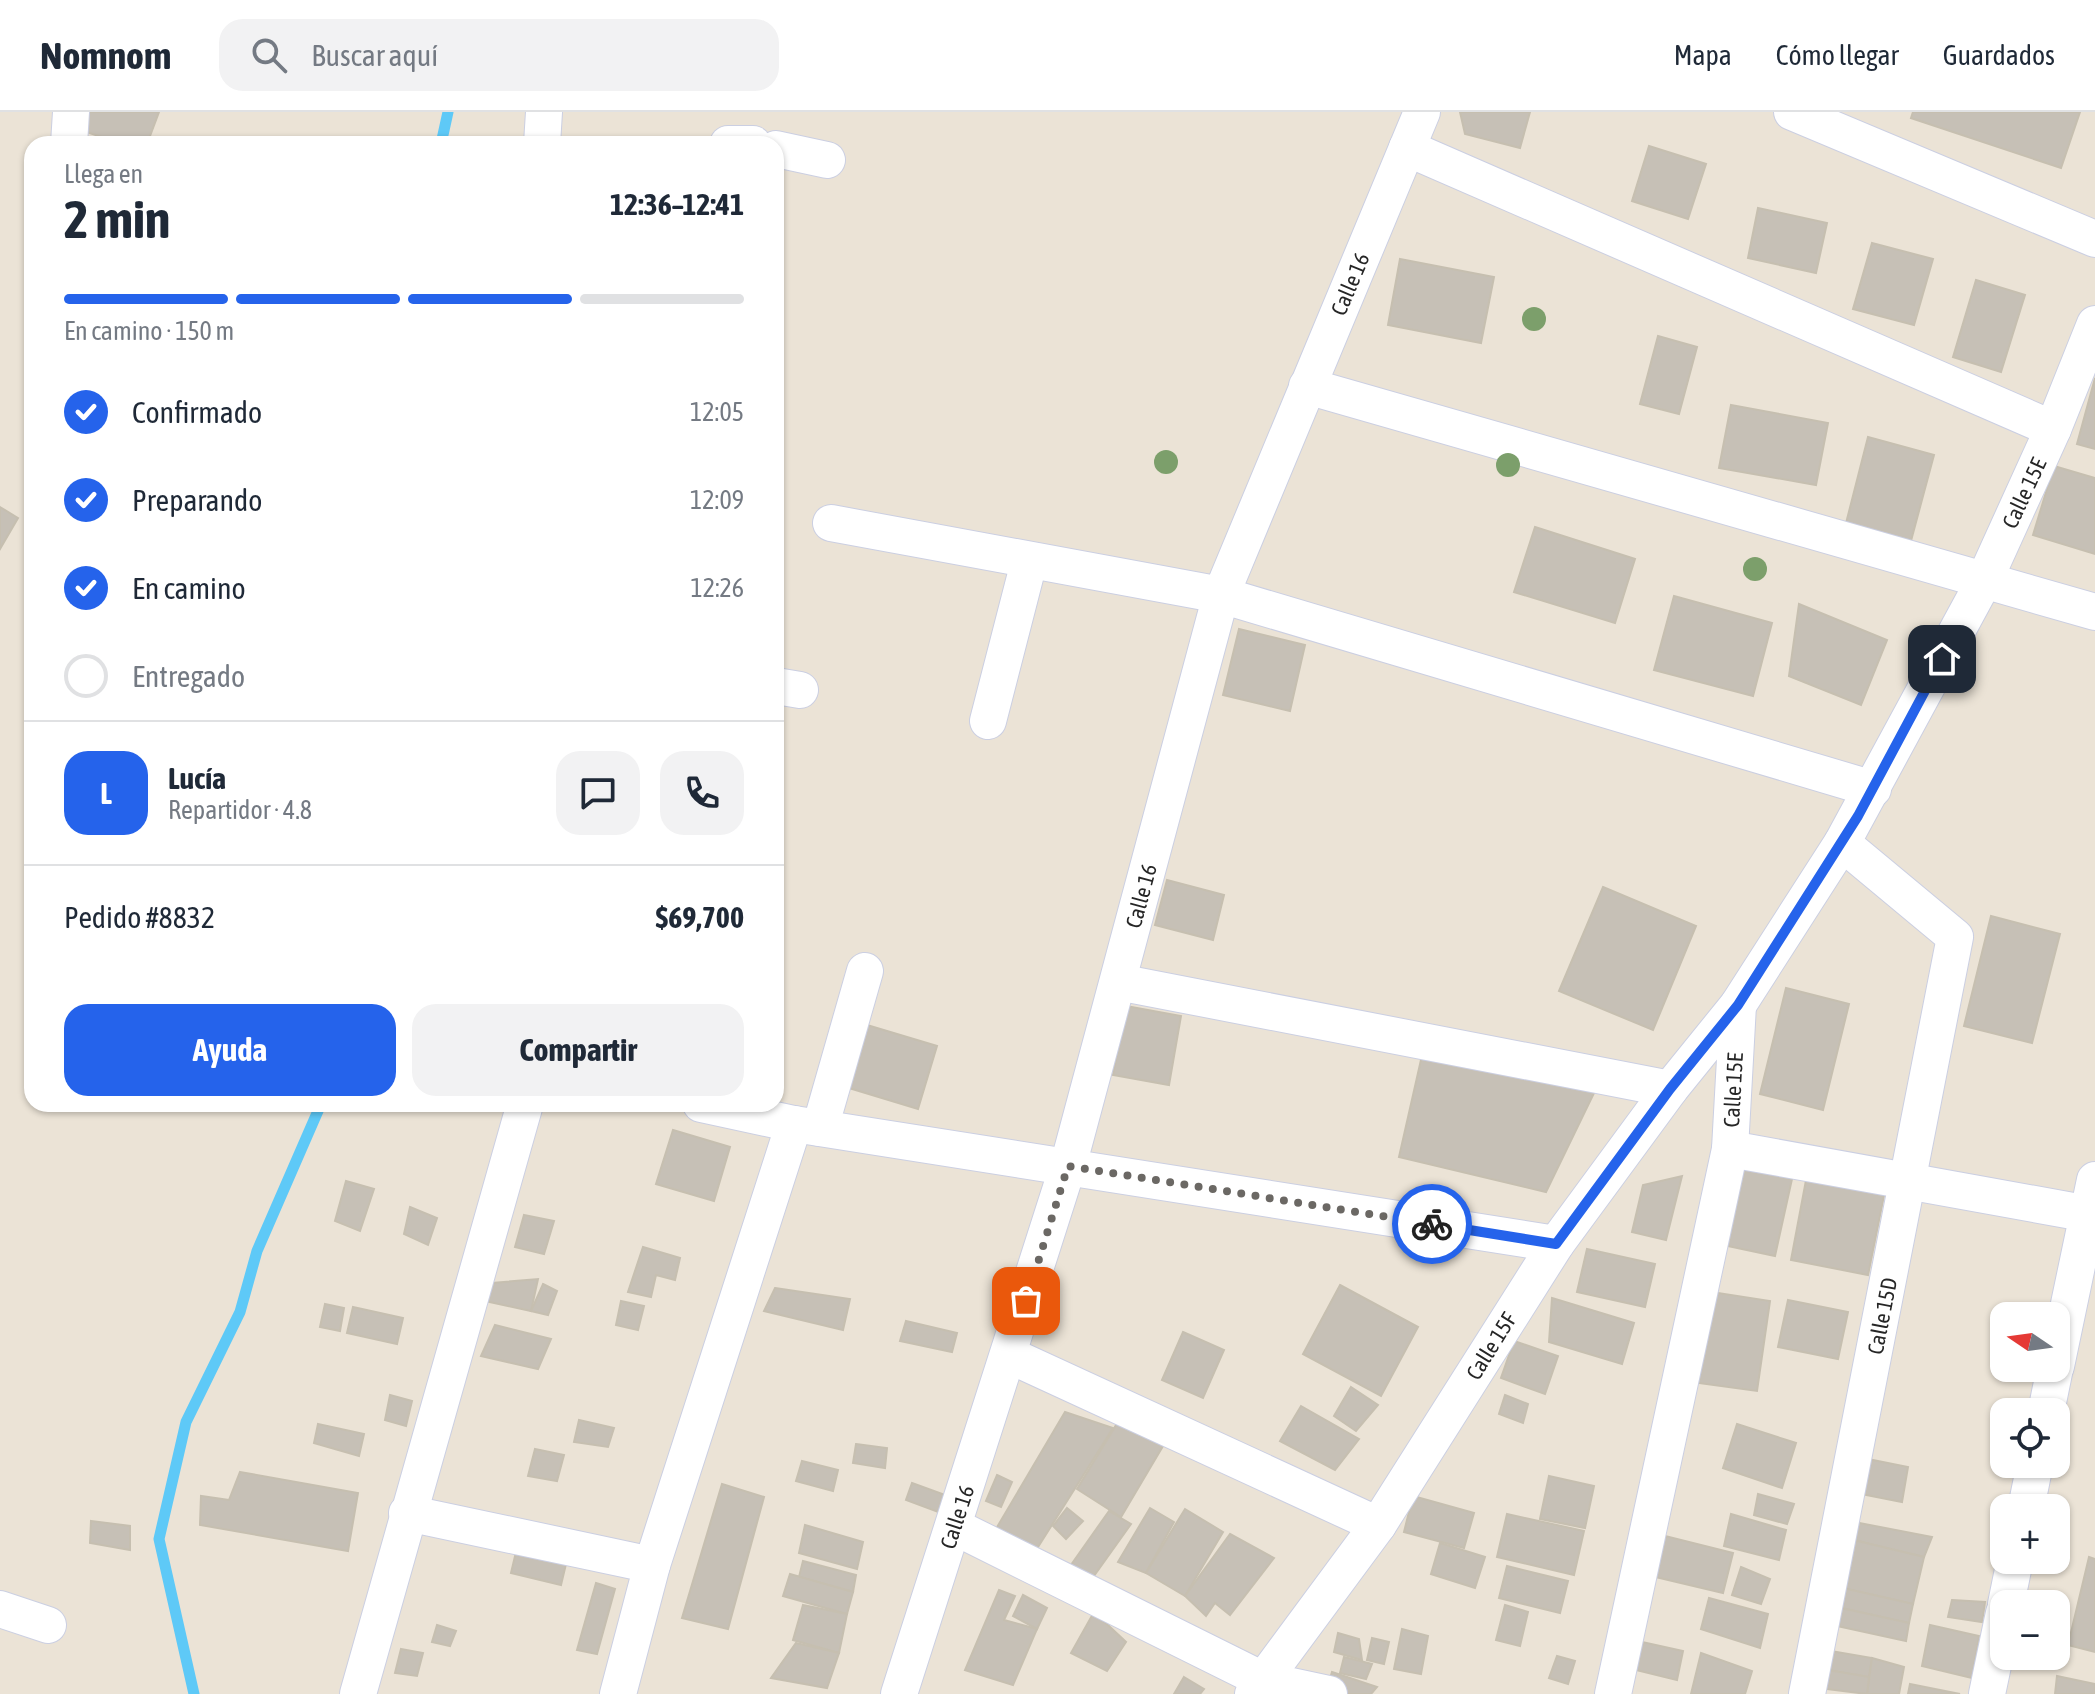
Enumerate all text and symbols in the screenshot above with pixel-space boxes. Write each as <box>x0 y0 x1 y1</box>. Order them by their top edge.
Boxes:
search box <box>219 19 779 91</box>
icon: search <box>247 33 291 77</box>
text: Nomnom <box>40 34 171 77</box>
text: Buscar aquí <box>311 38 438 72</box>
text: Mapa <box>1674 39 1732 71</box>
text: Cómo llegar <box>1776 39 1899 71</box>
text: Guardados <box>1943 39 2055 71</box>
text: Llega en <box>64 159 143 189</box>
text: 12:36–12:41 <box>610 187 744 221</box>
text: 2 min <box>64 189 170 249</box>
street label: Calle 16 <box>1325 249 1375 319</box>
text: En camino · 150 m <box>64 316 234 346</box>
icon: check <box>64 390 108 434</box>
text: Confirmado <box>132 395 262 429</box>
text: 12:05 <box>690 397 744 427</box>
street label: Calle 15E <box>1996 453 2052 532</box>
icon: check <box>64 478 108 522</box>
text: Preparando <box>132 483 262 517</box>
text: 12:09 <box>690 485 744 515</box>
icon: check <box>64 566 108 610</box>
text: En camino <box>132 571 246 605</box>
text: 12:26 <box>690 573 744 603</box>
pin <box>1908 625 1976 693</box>
icon: home <box>1920 637 1964 681</box>
text: Entregado <box>132 659 245 693</box>
button: chat <box>556 751 640 835</box>
button: phone <box>660 751 744 835</box>
text: Lucía <box>168 761 226 795</box>
text: L <box>100 776 112 810</box>
text: Repartidor · 4.8 <box>168 795 312 825</box>
street label: Calle 16 <box>1120 861 1162 931</box>
text: Pedido #8832 <box>64 900 215 934</box>
text: $69,700 <box>656 900 744 934</box>
button: Ayuda <box>64 1004 396 1096</box>
button: Compartir <box>412 1004 744 1096</box>
street label: Calle 15E <box>1718 1051 1748 1128</box>
courier <box>1392 1184 1472 1264</box>
icon: bike <box>1410 1202 1454 1246</box>
pin <box>992 1267 1060 1335</box>
street label: Calle 15D <box>1862 1275 1902 1357</box>
icon: bag <box>1004 1279 1048 1323</box>
north arrow <box>1990 1302 2070 1382</box>
map controls <box>1990 1302 2070 1670</box>
street label: Calle 15F <box>1460 1308 1522 1384</box>
button: locate <box>1990 1398 2070 1478</box>
street label: Calle 16 <box>935 1482 979 1552</box>
button: + <box>1990 1494 2070 1574</box>
button: − <box>1990 1590 2070 1670</box>

